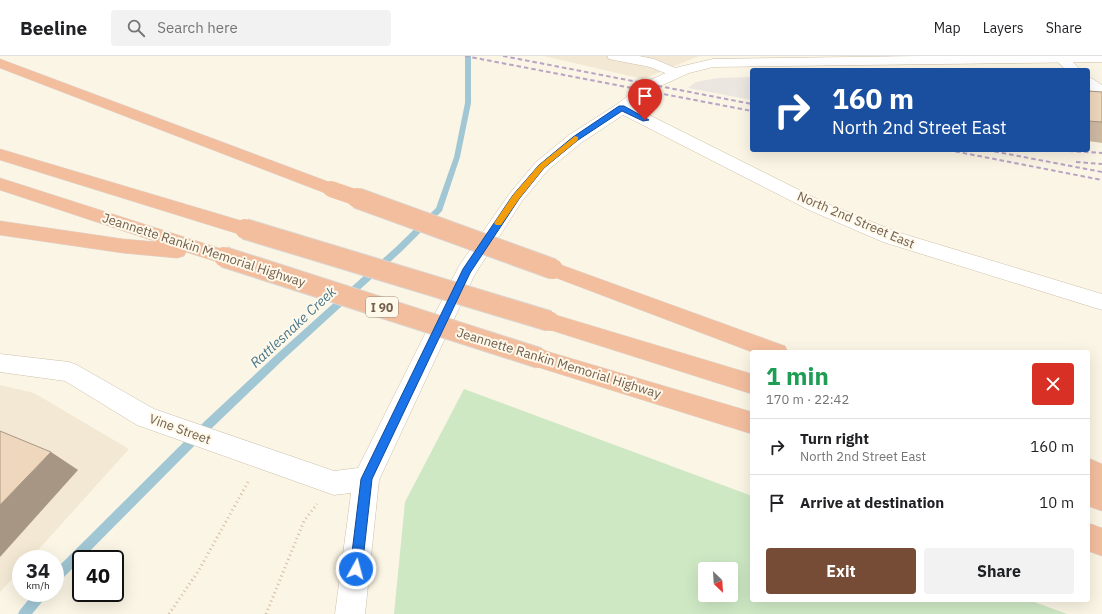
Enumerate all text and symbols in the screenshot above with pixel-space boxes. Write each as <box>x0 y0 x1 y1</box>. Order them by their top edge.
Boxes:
search box <box>111 10 391 46</box>
text: Beeline <box>20 16 87 40</box>
icon: search <box>125 17 147 39</box>
text: Search here <box>157 18 238 37</box>
text: Map <box>934 19 961 37</box>
text: Layers <box>983 19 1024 37</box>
text: Share <box>1046 19 1082 37</box>
pin <box>628 79 662 120</box>
text: 160 m <box>832 80 914 117</box>
icon: right <box>766 84 818 136</box>
icon: arrive <box>634 85 656 107</box>
text: North 2nd Street East <box>832 116 1007 139</box>
street label: North 2nd Street East <box>795 188 917 252</box>
street label: Jeannette Rankin Memorial Highway <box>100 209 308 291</box>
water label: Rattlesnake Creek <box>246 282 340 372</box>
road number: I 90 <box>366 297 398 317</box>
street label: Jeannette Rankin Memorial Highway <box>455 324 664 402</box>
text: 1 min <box>766 360 829 392</box>
button: close <box>1032 363 1074 405</box>
text: 170 m · 22:42 <box>766 391 849 408</box>
street label: Vine Street <box>147 410 213 448</box>
text: Turn right <box>800 429 869 448</box>
icon: right <box>766 436 788 458</box>
text: 160 m <box>1030 437 1074 456</box>
text: North 2nd Street East <box>800 448 926 465</box>
icon: arrive <box>766 492 788 514</box>
text: Arrive at destination <box>800 493 944 512</box>
text: 10 m <box>1039 493 1074 512</box>
position arrow <box>335 548 377 590</box>
button: Exit <box>766 548 916 594</box>
button: Share <box>924 548 1074 594</box>
speed limit sign: 40 <box>72 550 124 602</box>
text: 34 <box>26 557 50 584</box>
north arrow <box>698 562 738 602</box>
map controls <box>698 562 738 602</box>
text: km/h <box>26 579 50 592</box>

